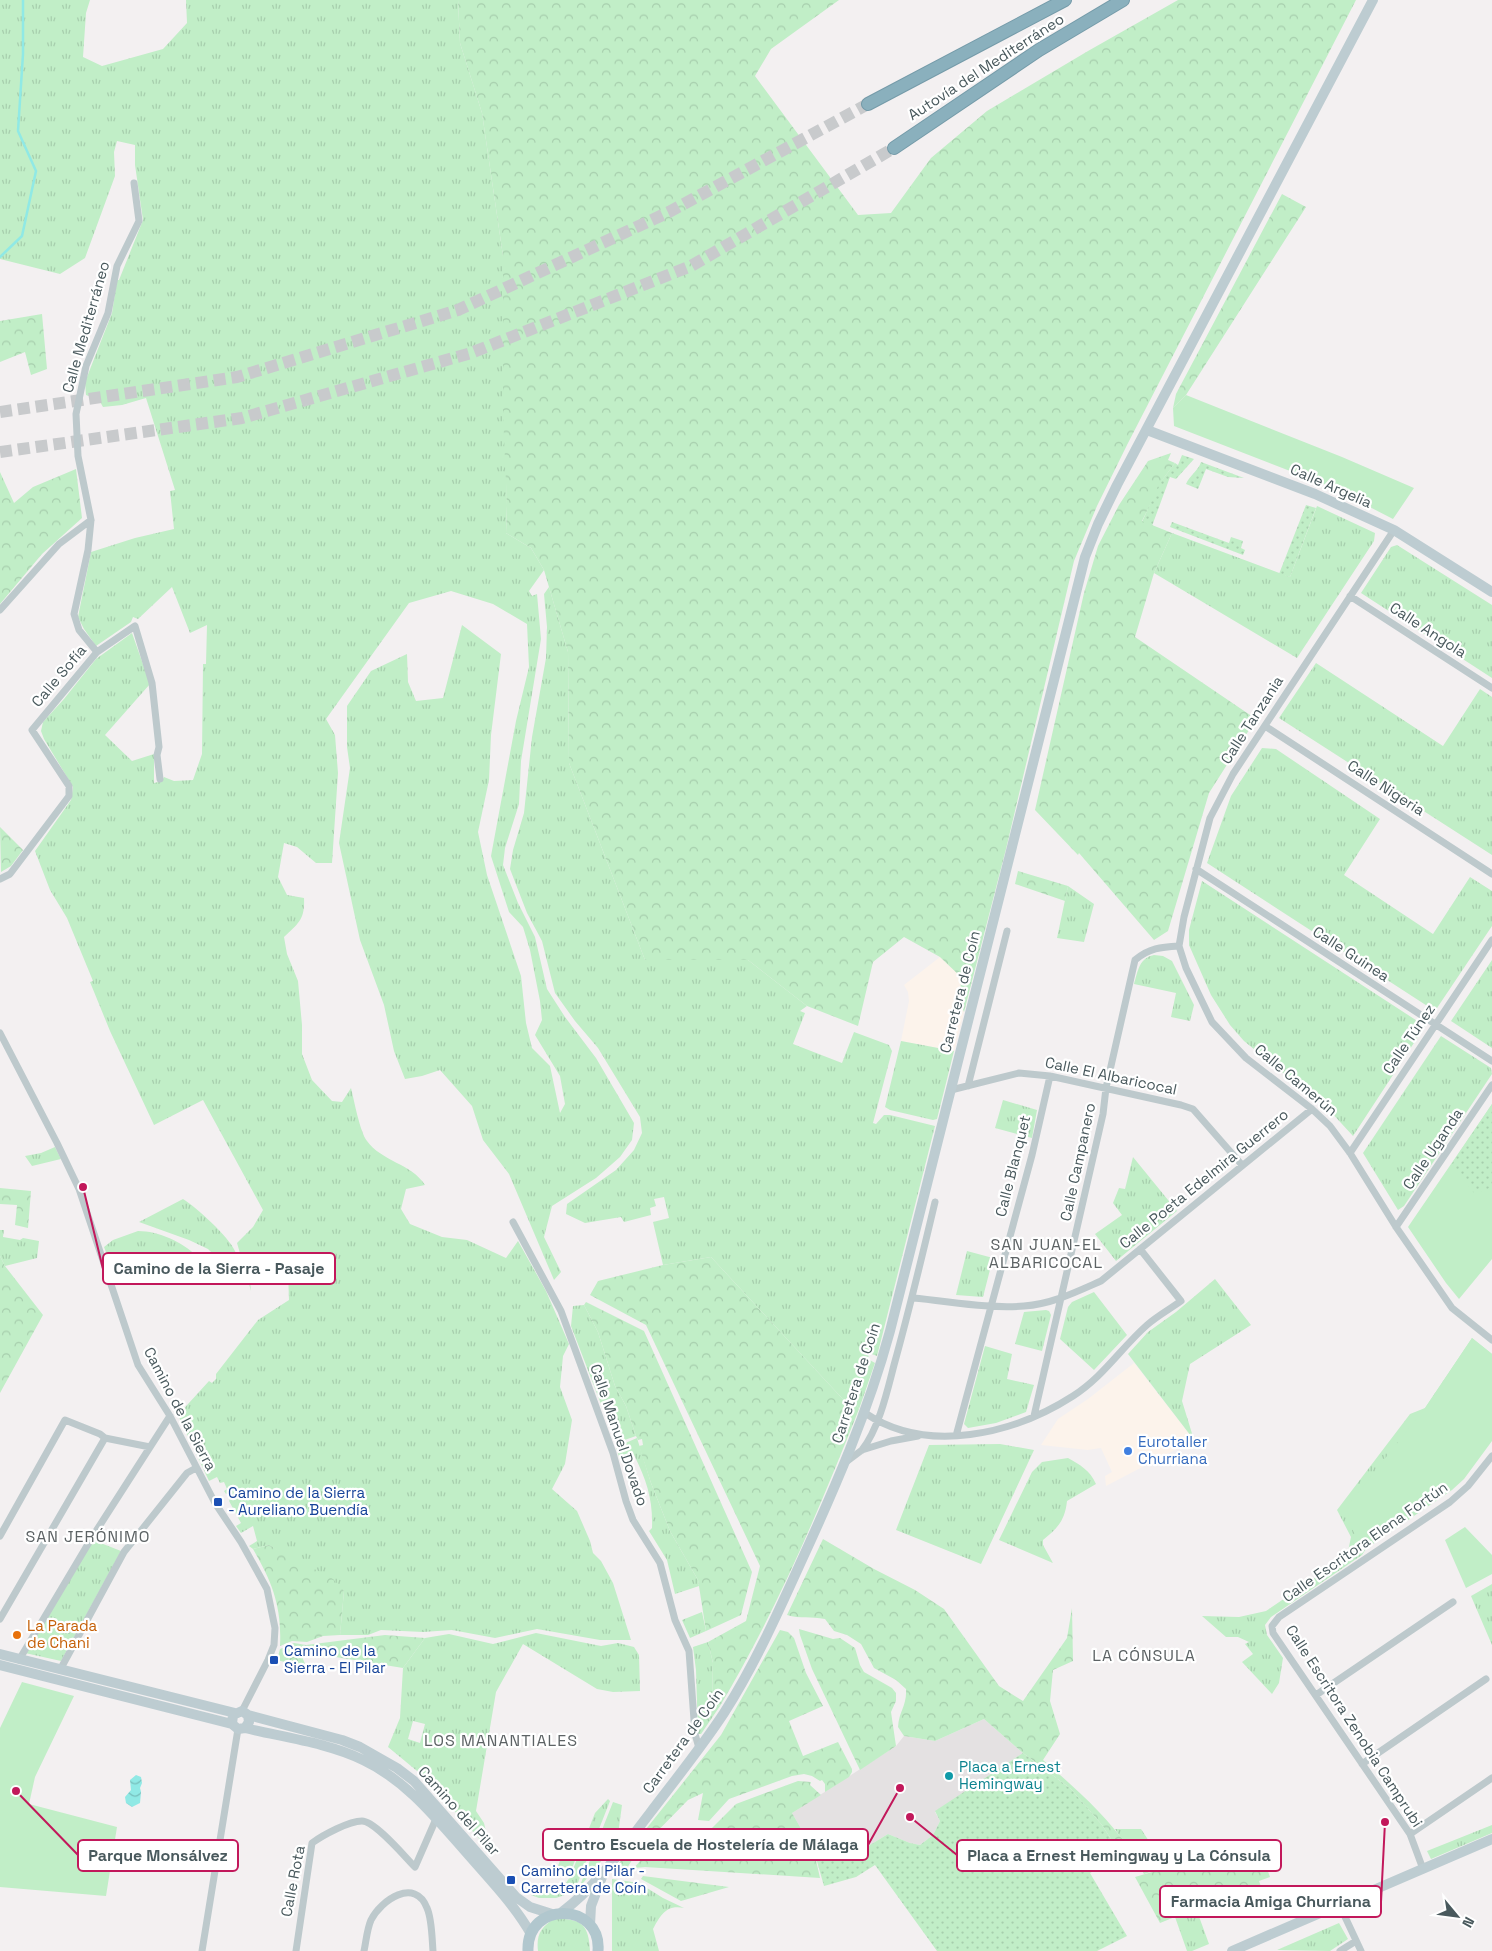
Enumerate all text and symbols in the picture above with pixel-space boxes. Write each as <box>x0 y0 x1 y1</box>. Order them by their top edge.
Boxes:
street label: Autovía del Mediterráneo <box>904 9 1067 124</box>
street label: Calle Mediterráneo <box>58 259 113 395</box>
street label: Calle Argelia <box>1287 459 1375 512</box>
street label: Calle Angola <box>1386 598 1471 662</box>
street label: Calle Sofía <box>27 640 90 711</box>
street label: Calle Tanzania <box>1216 672 1287 767</box>
street label: Calle Nigeria <box>1344 756 1429 820</box>
street label: Calle Guinea <box>1309 922 1394 986</box>
street label: Carretera de Coín <box>935 929 984 1055</box>
street label: Calle Túnez <box>1378 1000 1439 1077</box>
street label: Calle Camerún <box>1251 1039 1342 1120</box>
street label: Calle El Albaricocal <box>1043 1052 1179 1099</box>
street label: Calle Campanero <box>1056 1101 1099 1223</box>
street label: Calle Uganda <box>1398 1104 1467 1193</box>
street label: Calle Poeta Edelmira Guerrero <box>1115 1105 1292 1253</box>
street label: Calle Blanquet <box>991 1113 1034 1219</box>
district label: SAN JUAN-EL ALBARICOCAL <box>989 1234 1103 1273</box>
callout: Camino de la Sierra - Pasaje <box>103 1253 335 1284</box>
text: Camino de la Sierra - Pasaje <box>113 1258 325 1279</box>
street label: Carretera de Coín <box>827 1320 884 1445</box>
street label: Camino de la Sierra <box>140 1344 221 1474</box>
street label: Calle Manuel Dovado <box>586 1361 653 1508</box>
place label: Eurotaller Churriana <box>1138 1432 1208 1468</box>
marker: Eurotaller Churriana <box>1122 1445 1134 1457</box>
street label: Calle Escritora Elena Fortún <box>1278 1477 1451 1606</box>
place label: Camino de la Sierra - Aureliano Buendía <box>228 1483 369 1519</box>
marker: Camino de la Sierra - Aureliano Buendía <box>212 1496 224 1508</box>
district label: SAN JERÓNIMO <box>26 1526 150 1547</box>
place label: La Parada de Chani <box>27 1616 98 1652</box>
street label: Calle Escritora Zenobia Camprubi <box>1282 1621 1427 1830</box>
marker: La Parada de Chani <box>11 1629 23 1641</box>
place label: Camino de la Sierra - El Pilar <box>284 1641 386 1677</box>
district label: LA CÓNSULA <box>1092 1645 1196 1666</box>
marker: Camino de la Sierra - El Pilar <box>268 1654 280 1666</box>
street label: Carretera de Coín <box>638 1684 727 1797</box>
district label: LOS MANANTIALES <box>424 1730 578 1751</box>
place label: Placa a Ernest Hemingway <box>959 1757 1061 1793</box>
street label: Camino del Pilar <box>414 1762 505 1860</box>
marker: Placa a Ernest Hemingway <box>943 1770 955 1782</box>
callout: Centro Escuela de Hostelería de Málaga <box>543 1829 868 1860</box>
text: Centro Escuela de Hostelería de Málaga <box>554 1834 858 1855</box>
callout: Parque Monsálvez <box>78 1840 238 1871</box>
callout: Placa a Ernest Hemingway y La Cónsula <box>957 1840 1281 1871</box>
street label: Calle Rota <box>276 1843 309 1918</box>
text: Parque Monsálvez <box>88 1845 228 1866</box>
text: Placa a Ernest Hemingway y La Cónsula <box>967 1845 1271 1866</box>
place label: Camino del Pilar - Carretera de Coín <box>521 1861 646 1897</box>
marker: Camino del Pilar - Carretera de Coín <box>505 1874 517 1886</box>
callout: Farmacia Amiga Churriana <box>1160 1886 1381 1917</box>
text: Farmacia Amiga Churriana <box>1171 1891 1371 1912</box>
north arrow <box>1432 1891 1482 1941</box>
text: N <box>1458 1914 1479 1931</box>

